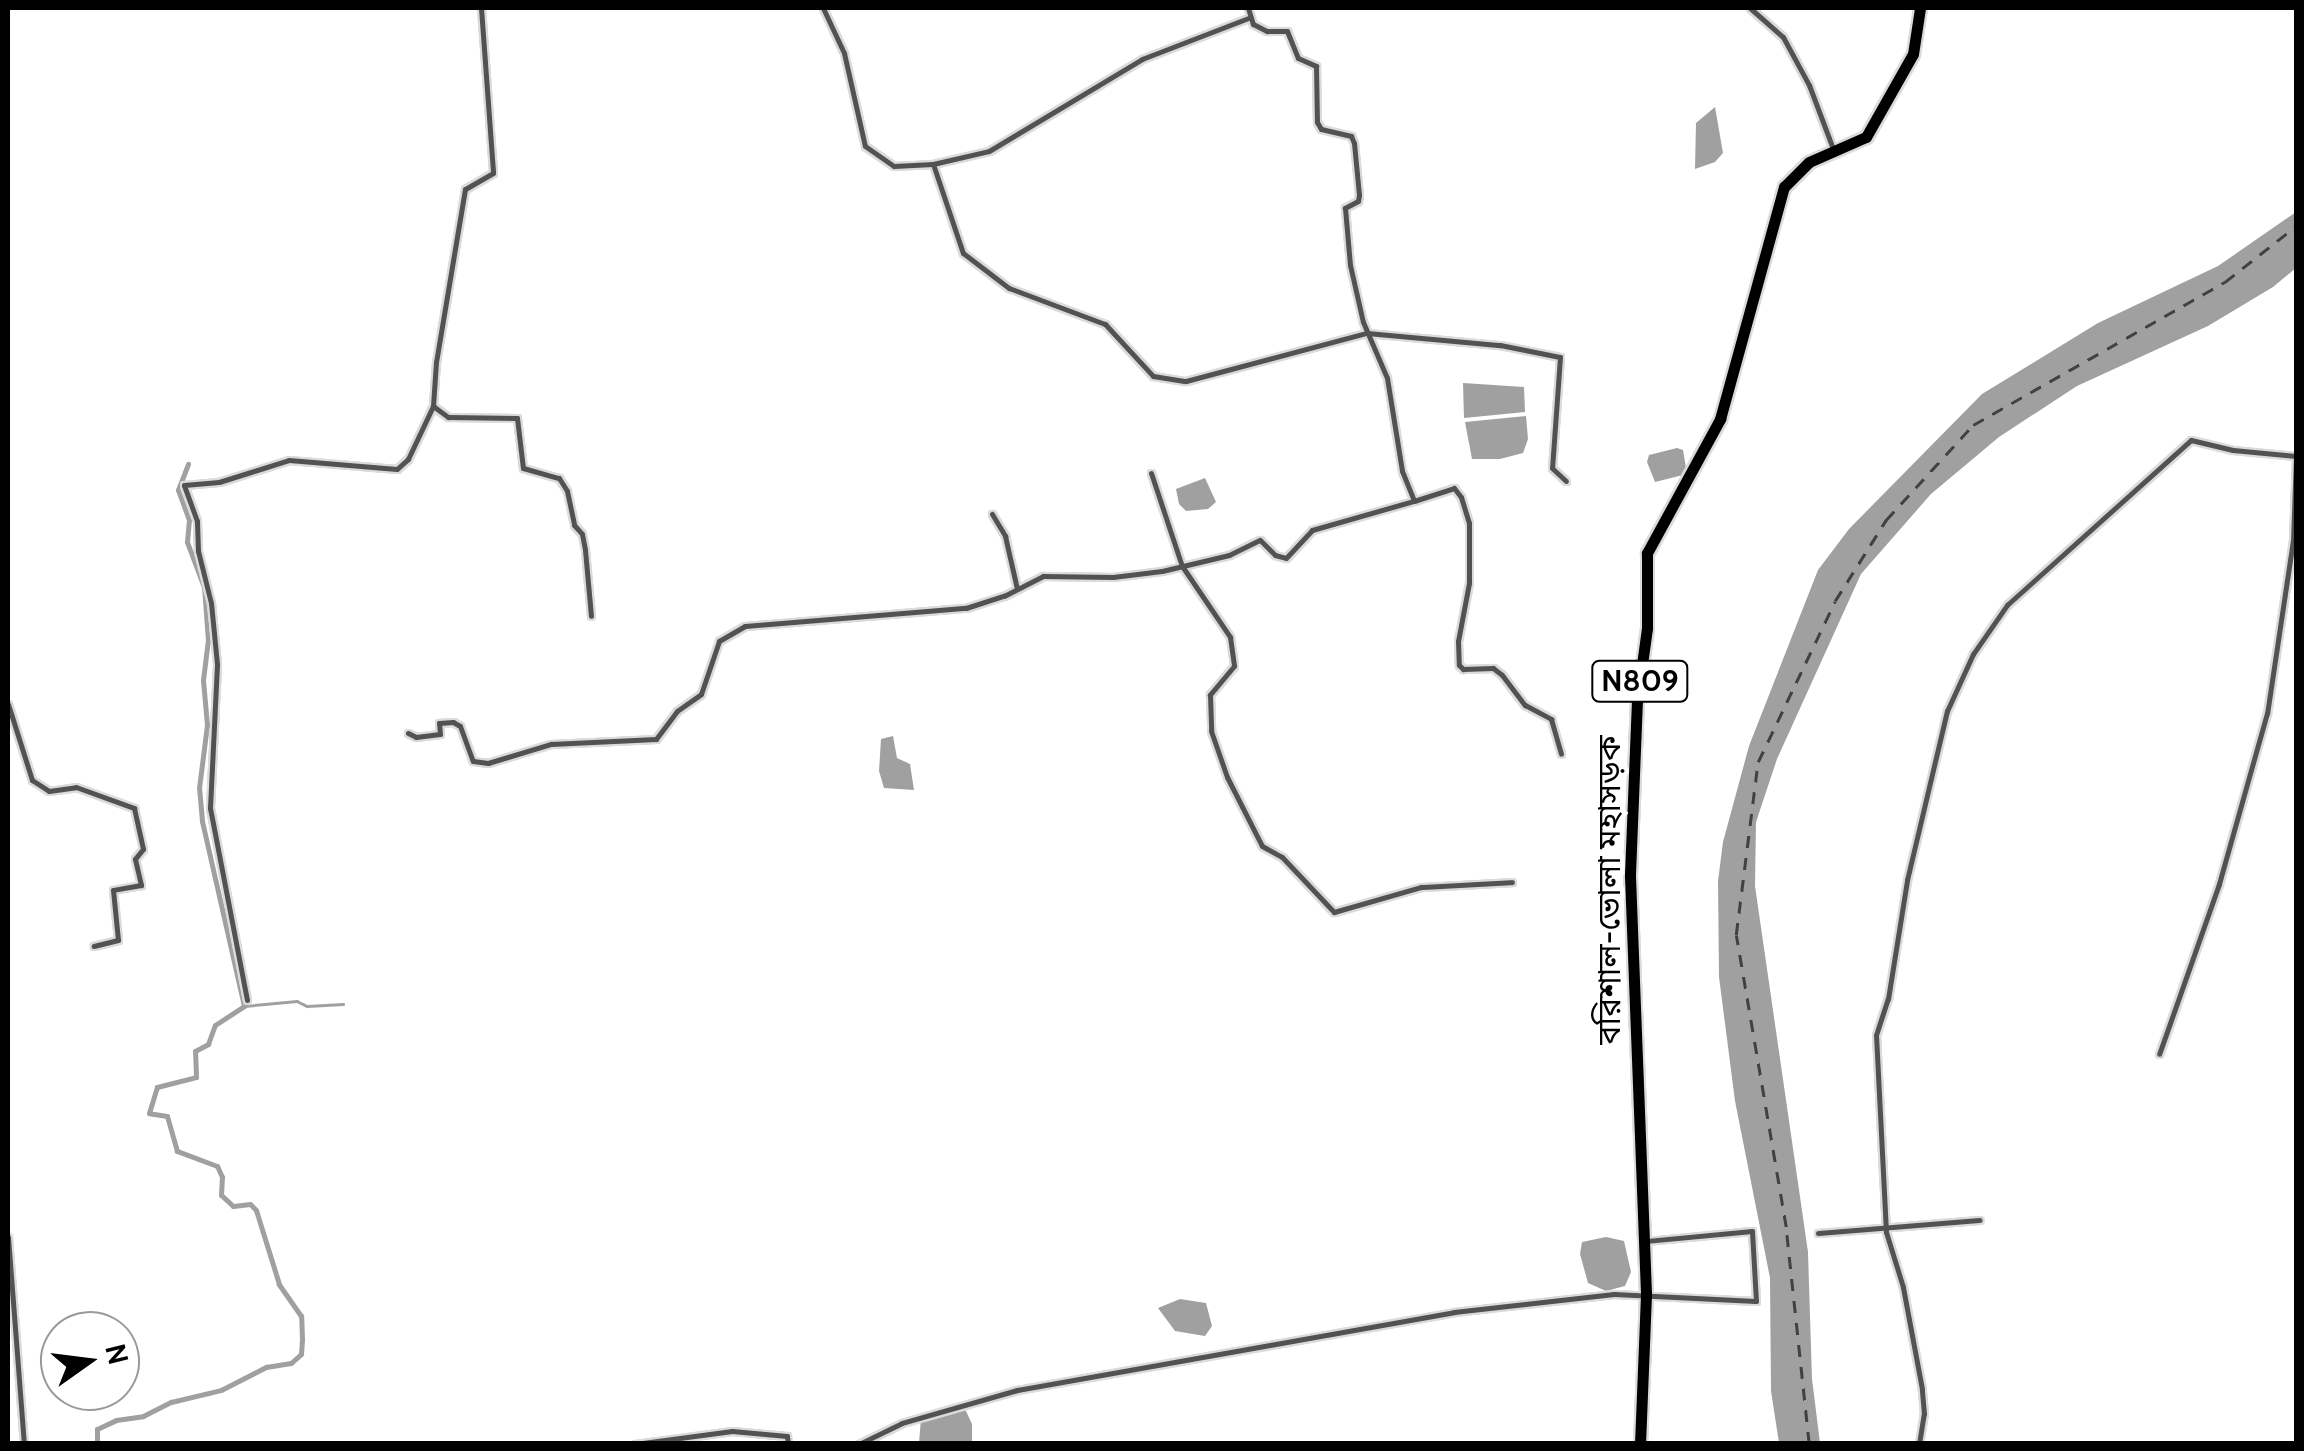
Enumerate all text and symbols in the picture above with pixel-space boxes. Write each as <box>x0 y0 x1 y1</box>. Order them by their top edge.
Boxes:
road number: N809 <box>1590 656 1690 706</box>
street label: বরিশাল-ভোলা মহাসড়ক <box>1590 735 1628 1045</box>
north arrow <box>40 1311 140 1411</box>
text: N <box>98 1341 136 1368</box>

